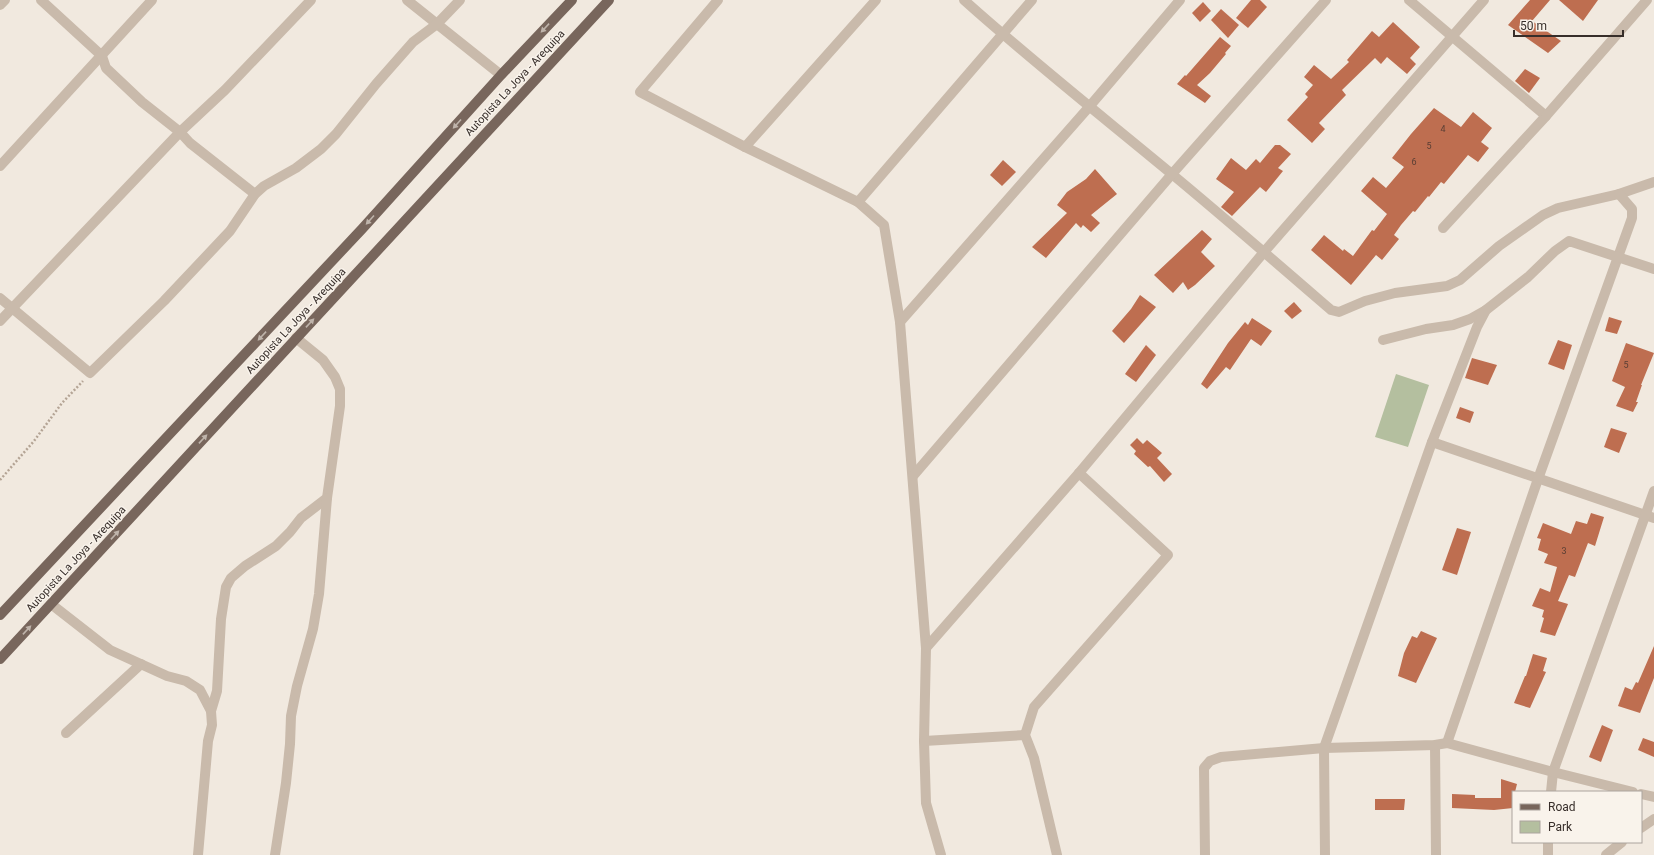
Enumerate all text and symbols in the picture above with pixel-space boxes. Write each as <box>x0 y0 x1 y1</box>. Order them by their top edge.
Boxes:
scale bar <box>1514 12 1623 38</box>
text: 50 m <box>1520 19 1547 33</box>
one-way arrow <box>541 24 550 33</box>
street label: Autopista La Joya - Arequipa <box>462 27 568 139</box>
one-way arrow <box>452 119 462 129</box>
house number: 4 <box>1440 124 1446 134</box>
house number: 5 <box>1426 141 1432 151</box>
house number: 6 <box>1411 157 1417 167</box>
one-way arrow <box>365 215 374 225</box>
street label: Autopista La Joya - Arequipa <box>243 265 349 377</box>
one-way arrow <box>305 318 315 328</box>
one-way arrow <box>257 331 266 341</box>
house number: 5 <box>1623 360 1629 370</box>
one-way arrow <box>198 435 207 444</box>
street label: Autopista La Joya - Arequipa <box>23 503 129 615</box>
one-way arrow <box>110 530 119 540</box>
house number: 3 <box>1561 546 1567 556</box>
one-way arrow <box>22 625 31 636</box>
legend <box>1512 791 1642 843</box>
text: Road <box>1548 800 1576 814</box>
text: Park <box>1548 820 1573 834</box>

